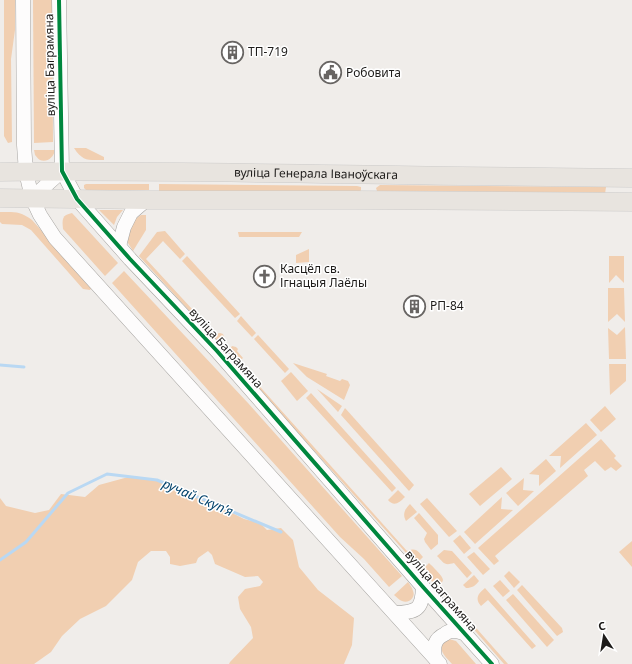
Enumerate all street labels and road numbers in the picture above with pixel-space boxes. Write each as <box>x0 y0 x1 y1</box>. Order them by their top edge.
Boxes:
street label: вуліца Баграмяна <box>40 13 59 117</box>
street label: вуліца Генерала Іваноўскага <box>234 164 398 183</box>
street label: вуліца Баграмяна <box>186 304 267 392</box>
street label: вуліца Баграмяна <box>401 546 482 635</box>

